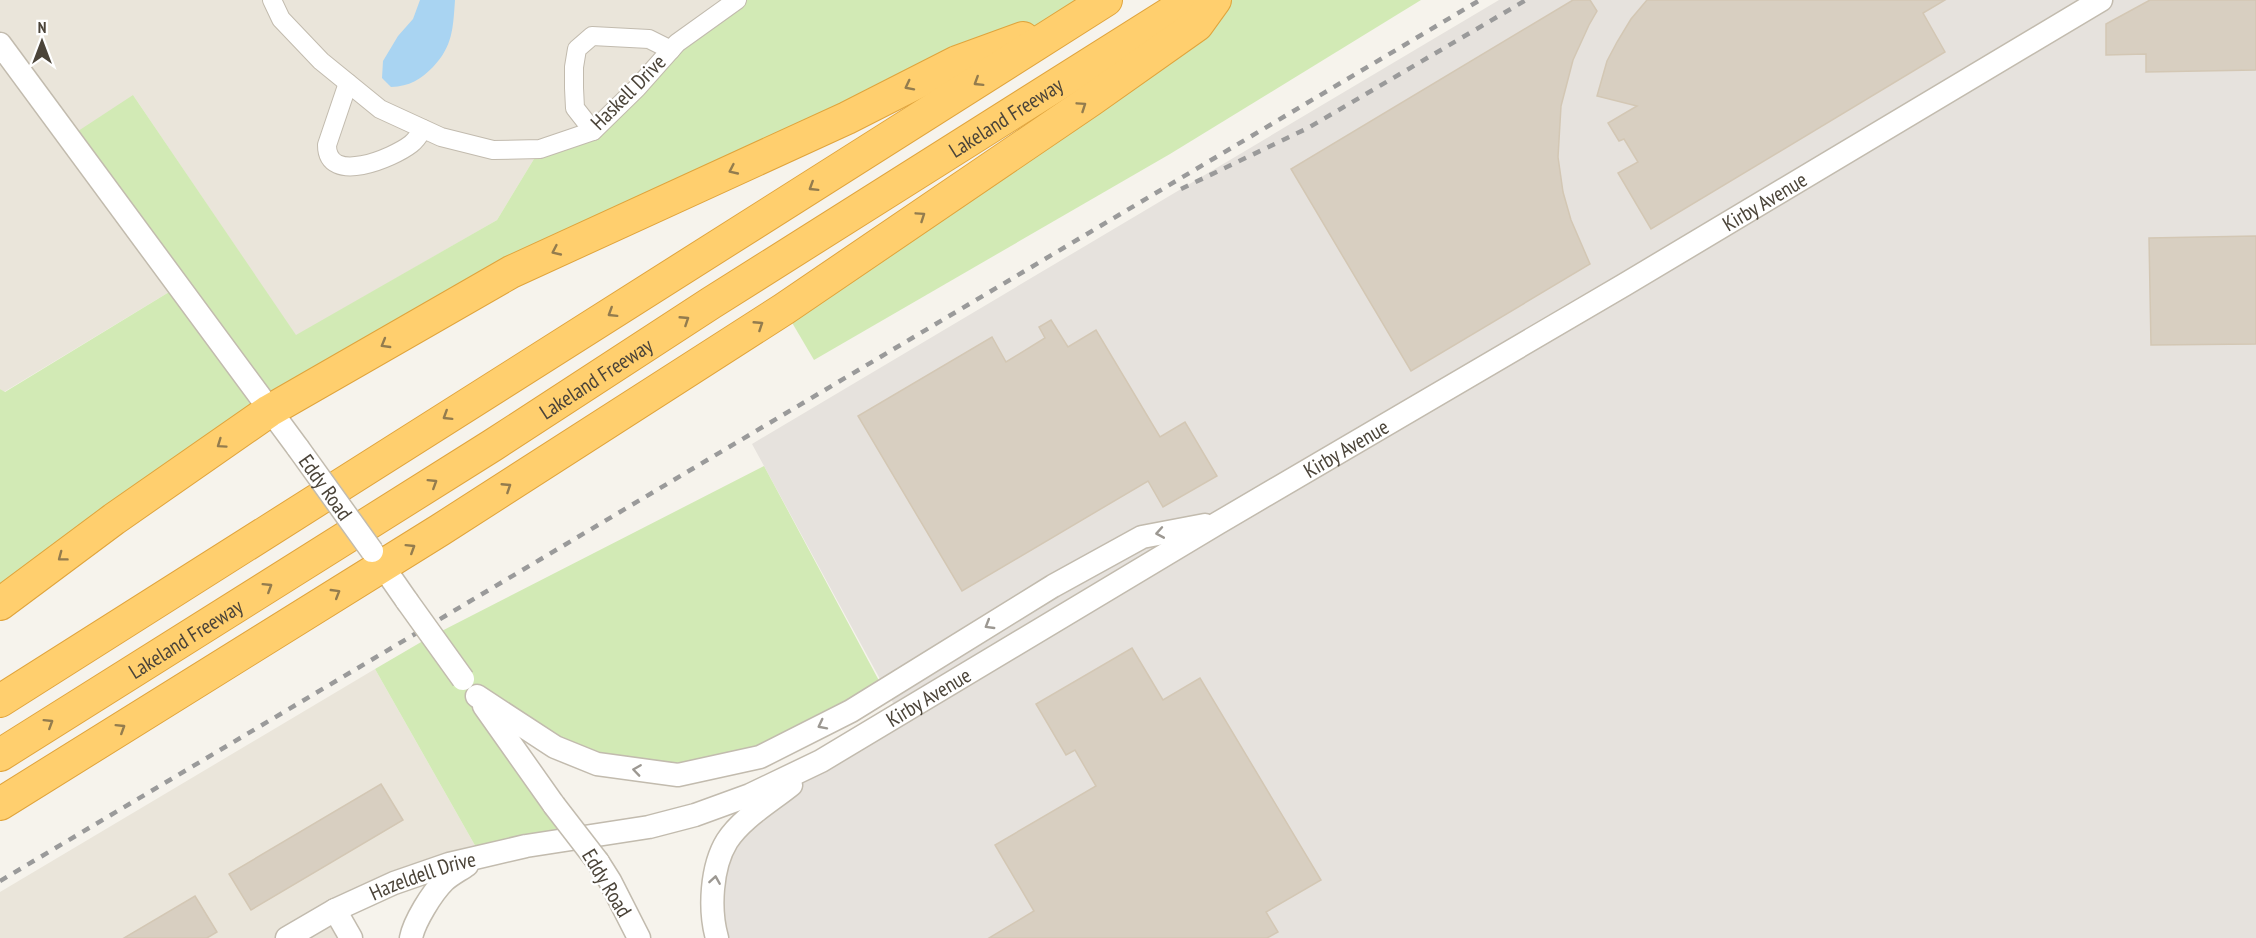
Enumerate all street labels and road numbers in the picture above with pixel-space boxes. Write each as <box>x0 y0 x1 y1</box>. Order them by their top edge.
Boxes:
street label: Haskell Drive <box>585 49 671 135</box>
street label: Lakeland Freeway <box>944 71 1068 163</box>
street label: Kirby Avenue <box>1717 165 1812 237</box>
street label: Lakeland Freeway <box>534 331 658 425</box>
street label: Kirby Avenue <box>1298 413 1393 483</box>
street label: Eddy Road <box>293 449 359 525</box>
street label: Lakeland Freeway <box>123 592 248 684</box>
street label: Kirby Avenue <box>881 661 975 732</box>
street label: Eddy Road <box>576 844 638 922</box>
street label: Hazeldell Drive <box>365 845 478 906</box>

